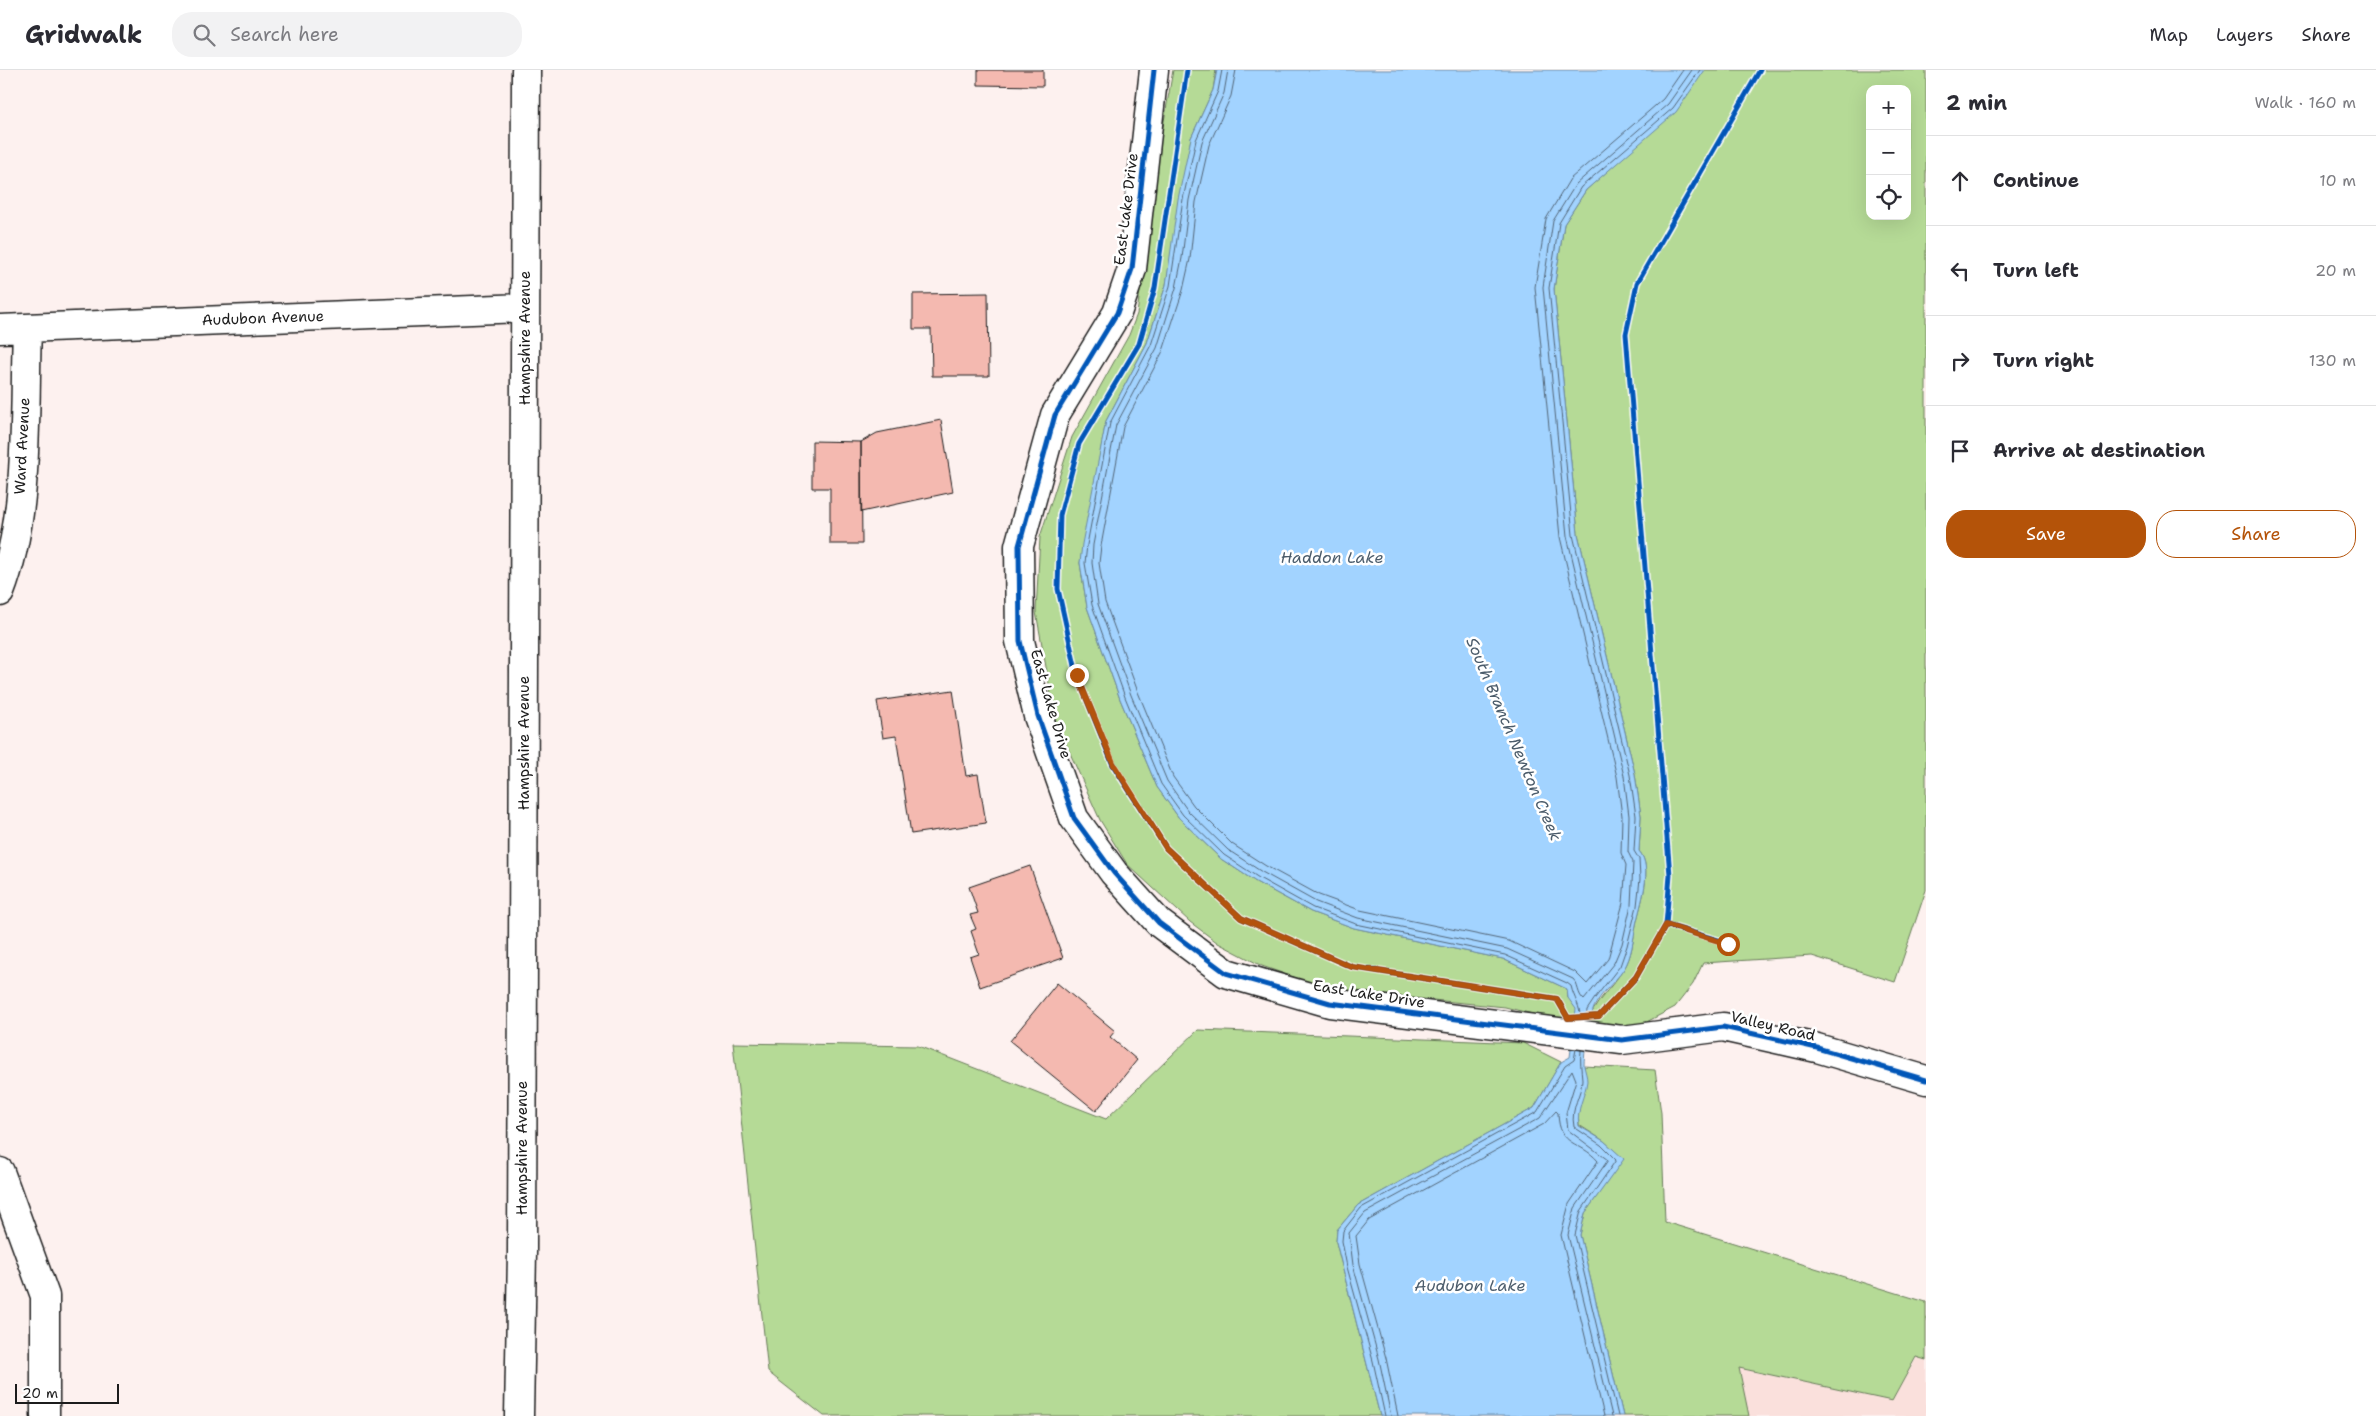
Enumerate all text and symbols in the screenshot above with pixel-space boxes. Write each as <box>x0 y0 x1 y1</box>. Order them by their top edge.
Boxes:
search box <box>172 12 522 57</box>
text: Gridwalk <box>25 19 142 51</box>
icon: search <box>190 21 218 49</box>
text: Search here <box>230 22 339 47</box>
text: Map <box>2150 23 2188 47</box>
text: Layers <box>2216 23 2273 47</box>
text: Share <box>2301 23 2351 47</box>
map controls <box>1866 85 1911 220</box>
button: + <box>1866 85 1911 130</box>
text: 2 min <box>1946 89 2007 117</box>
text: Walk · 160 m <box>2255 92 2356 113</box>
button: − <box>1866 130 1911 175</box>
street label: East Lake Drive <box>1109 152 1143 266</box>
icon: ahead <box>1946 167 1974 195</box>
text: Continue <box>1993 168 2079 193</box>
text: 10 m <box>2319 170 2356 191</box>
button: locate <box>1866 175 1911 220</box>
icon: left <box>1946 257 1974 285</box>
text: Turn left <box>1993 258 2079 283</box>
text: 20 m <box>2315 260 2356 281</box>
street label: Hampshire Avenue <box>515 271 535 405</box>
street label: Audubon Avenue <box>201 306 325 330</box>
icon: right <box>1946 347 1974 375</box>
text: Turn right <box>1993 348 2094 373</box>
text: 130 m <box>2309 350 2356 371</box>
street label: Ward Avenue <box>9 397 35 495</box>
icon: arrive <box>1946 437 1974 465</box>
text: Arrive at destination <box>1993 438 2205 463</box>
button: Save <box>1946 510 2146 558</box>
button: Share <box>2156 510 2356 558</box>
water label: Haddon Lake <box>1281 547 1383 568</box>
water label: South Branch Newton Creek <box>1462 634 1566 844</box>
street label: East Lake Drive <box>1026 647 1076 761</box>
route end <box>1066 664 1089 687</box>
street label: Hampshire Avenue <box>514 676 534 810</box>
route start <box>1717 933 1740 956</box>
street label: East Lake Drive <box>1312 975 1426 1013</box>
street label: Valley Road <box>1729 1007 1818 1046</box>
street label: Hampshire Avenue <box>512 1081 532 1215</box>
water label: Audubon Lake <box>1415 1275 1525 1296</box>
scale bar <box>15 1381 119 1404</box>
text: 20 m <box>22 1384 58 1402</box>

